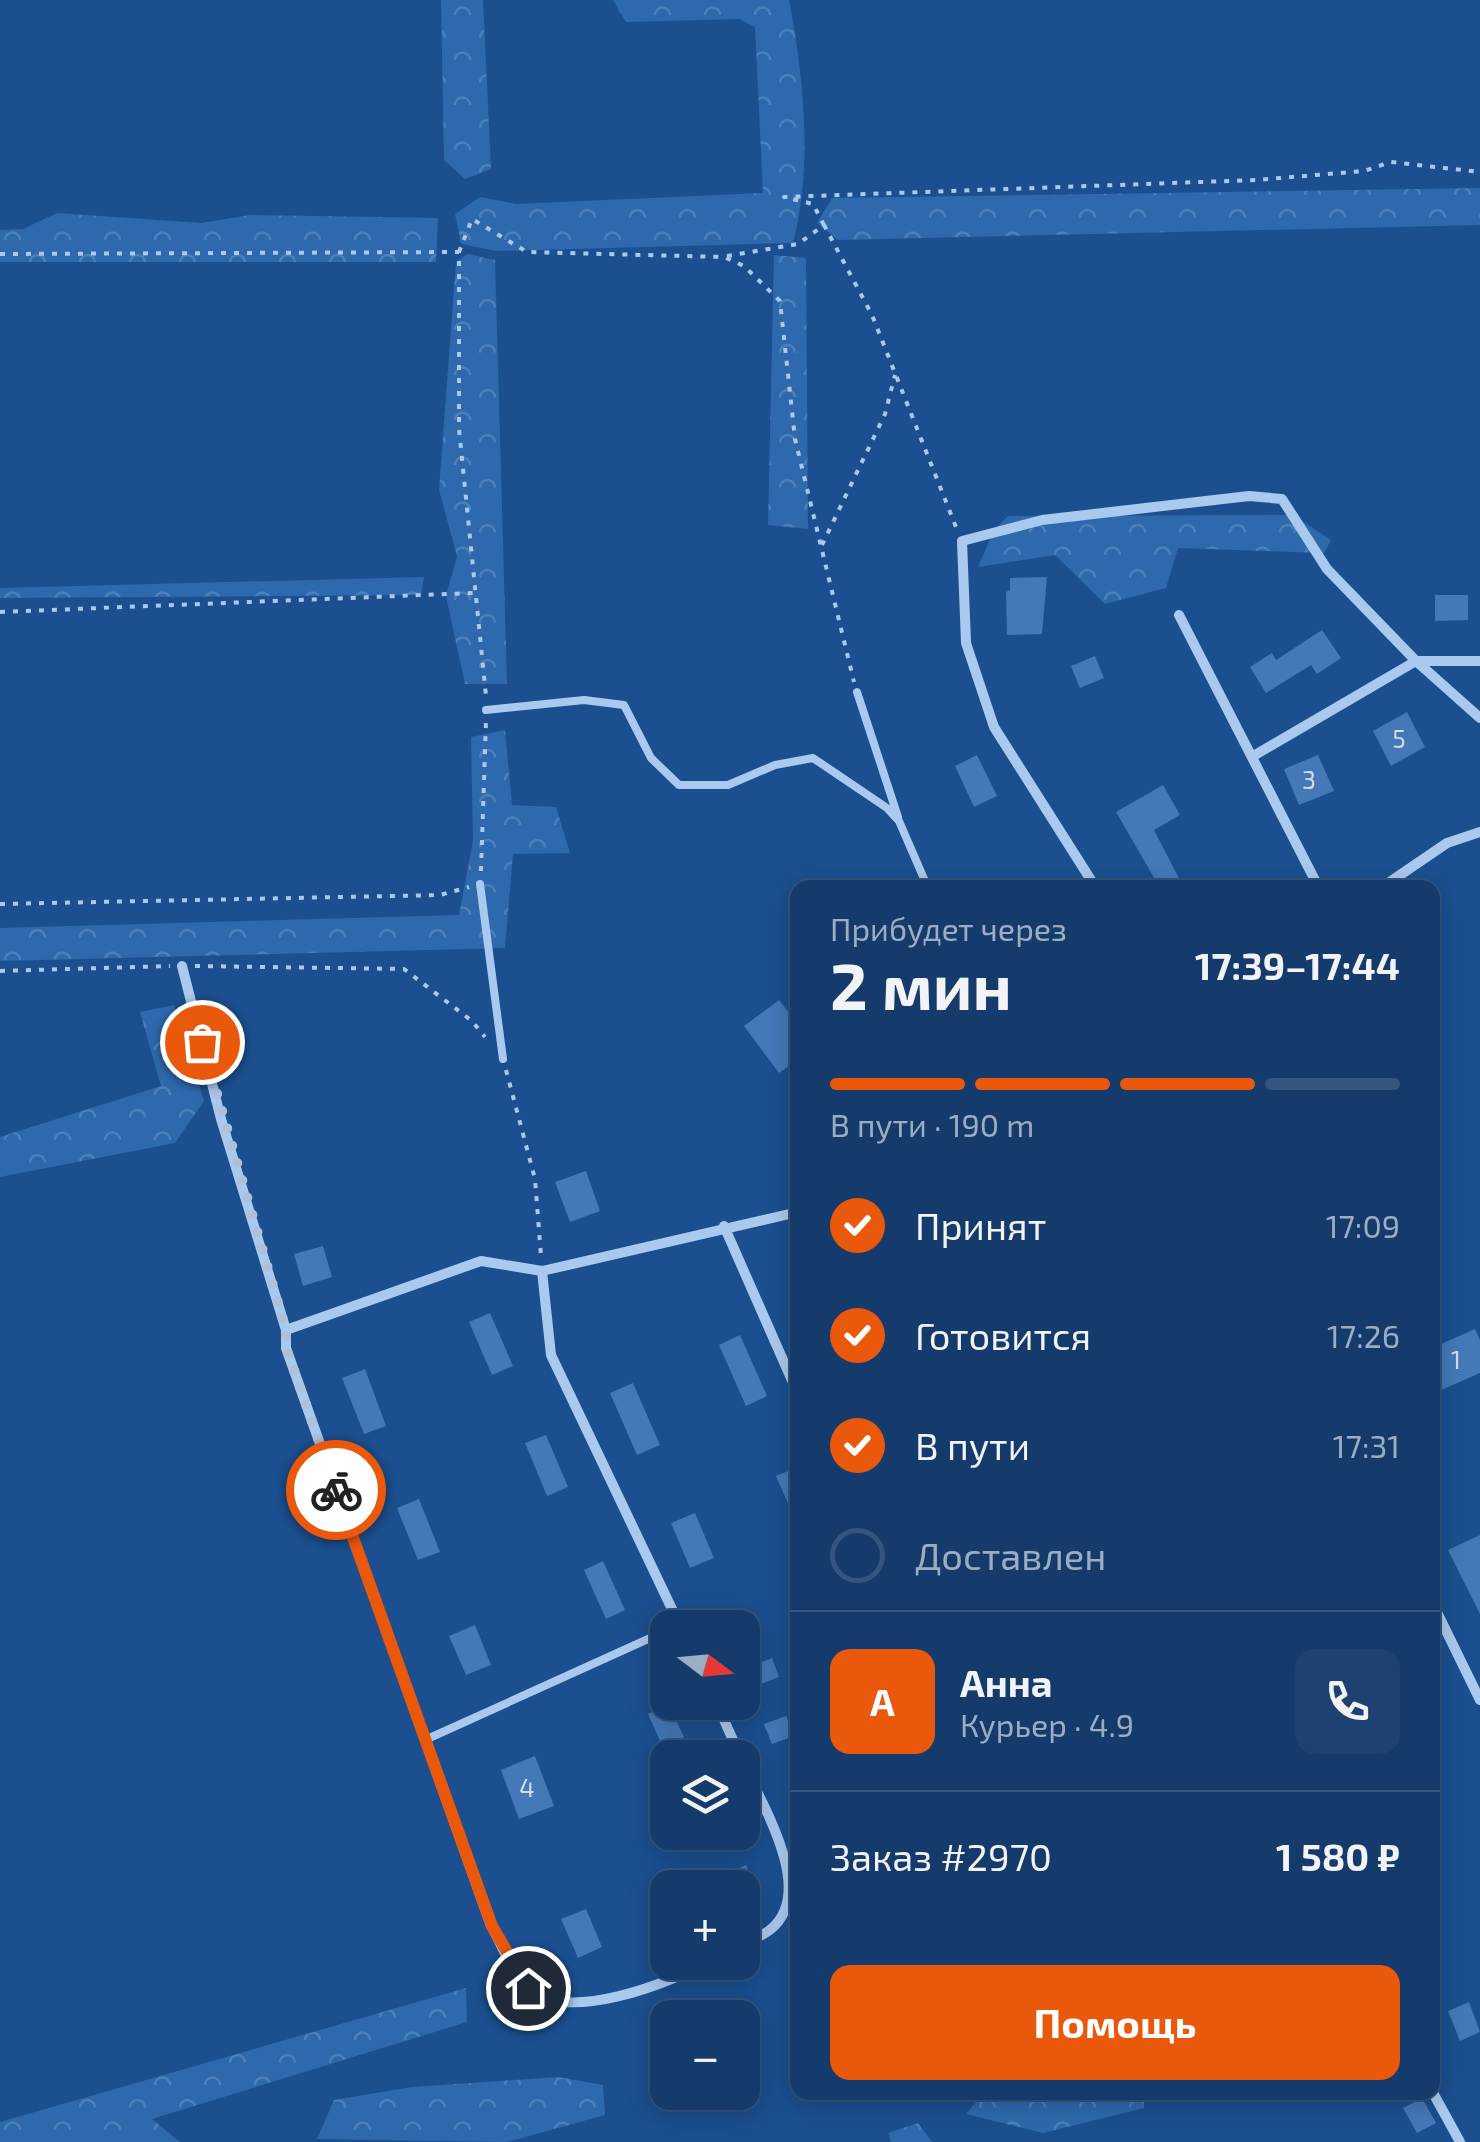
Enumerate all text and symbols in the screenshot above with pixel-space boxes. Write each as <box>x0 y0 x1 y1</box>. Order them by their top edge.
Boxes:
house number: 5 <box>1392 723 1406 753</box>
house number: 3 <box>1302 764 1316 794</box>
text: Прибудет через <box>830 909 1067 947</box>
text: 17:39–17:44 <box>1195 942 1400 988</box>
text: 2 мин <box>830 945 1012 1023</box>
pin <box>160 1000 245 1085</box>
icon: bag <box>175 1015 230 1070</box>
text: В пути · 190 m <box>830 1105 1034 1143</box>
icon: check <box>830 1198 885 1253</box>
text: Принят <box>915 1202 1046 1248</box>
text: 17:09 <box>1326 1206 1400 1244</box>
icon: check <box>830 1308 885 1363</box>
text: Готовится <box>915 1312 1091 1358</box>
text: 17:26 <box>1327 1316 1400 1354</box>
house number: 1 <box>1451 1344 1461 1374</box>
icon: check <box>830 1418 885 1473</box>
text: В пути <box>915 1422 1030 1468</box>
text: 17:31 <box>1333 1426 1400 1464</box>
courier <box>286 1440 386 1540</box>
icon: bike <box>309 1463 364 1518</box>
text: Доставлен <box>915 1532 1106 1578</box>
north arrow <box>650 1610 760 1720</box>
map controls <box>650 1610 760 2110</box>
button: phone <box>1295 1649 1400 1754</box>
text: Анна <box>960 1659 1053 1705</box>
text: А <box>870 1678 895 1724</box>
text: Курьер · 4.9 <box>960 1705 1134 1743</box>
button: layers <box>650 1740 760 1850</box>
house number: 4 <box>519 1772 535 1802</box>
text: Заказ #2970 <box>830 1833 1052 1879</box>
text: 1 580 ₽ <box>1276 1833 1400 1879</box>
button: + <box>650 1870 760 1980</box>
pin <box>486 1946 571 2031</box>
icon: home <box>501 1961 556 2016</box>
button: Помощь <box>830 1965 1400 2080</box>
button: − <box>650 2000 760 2110</box>

